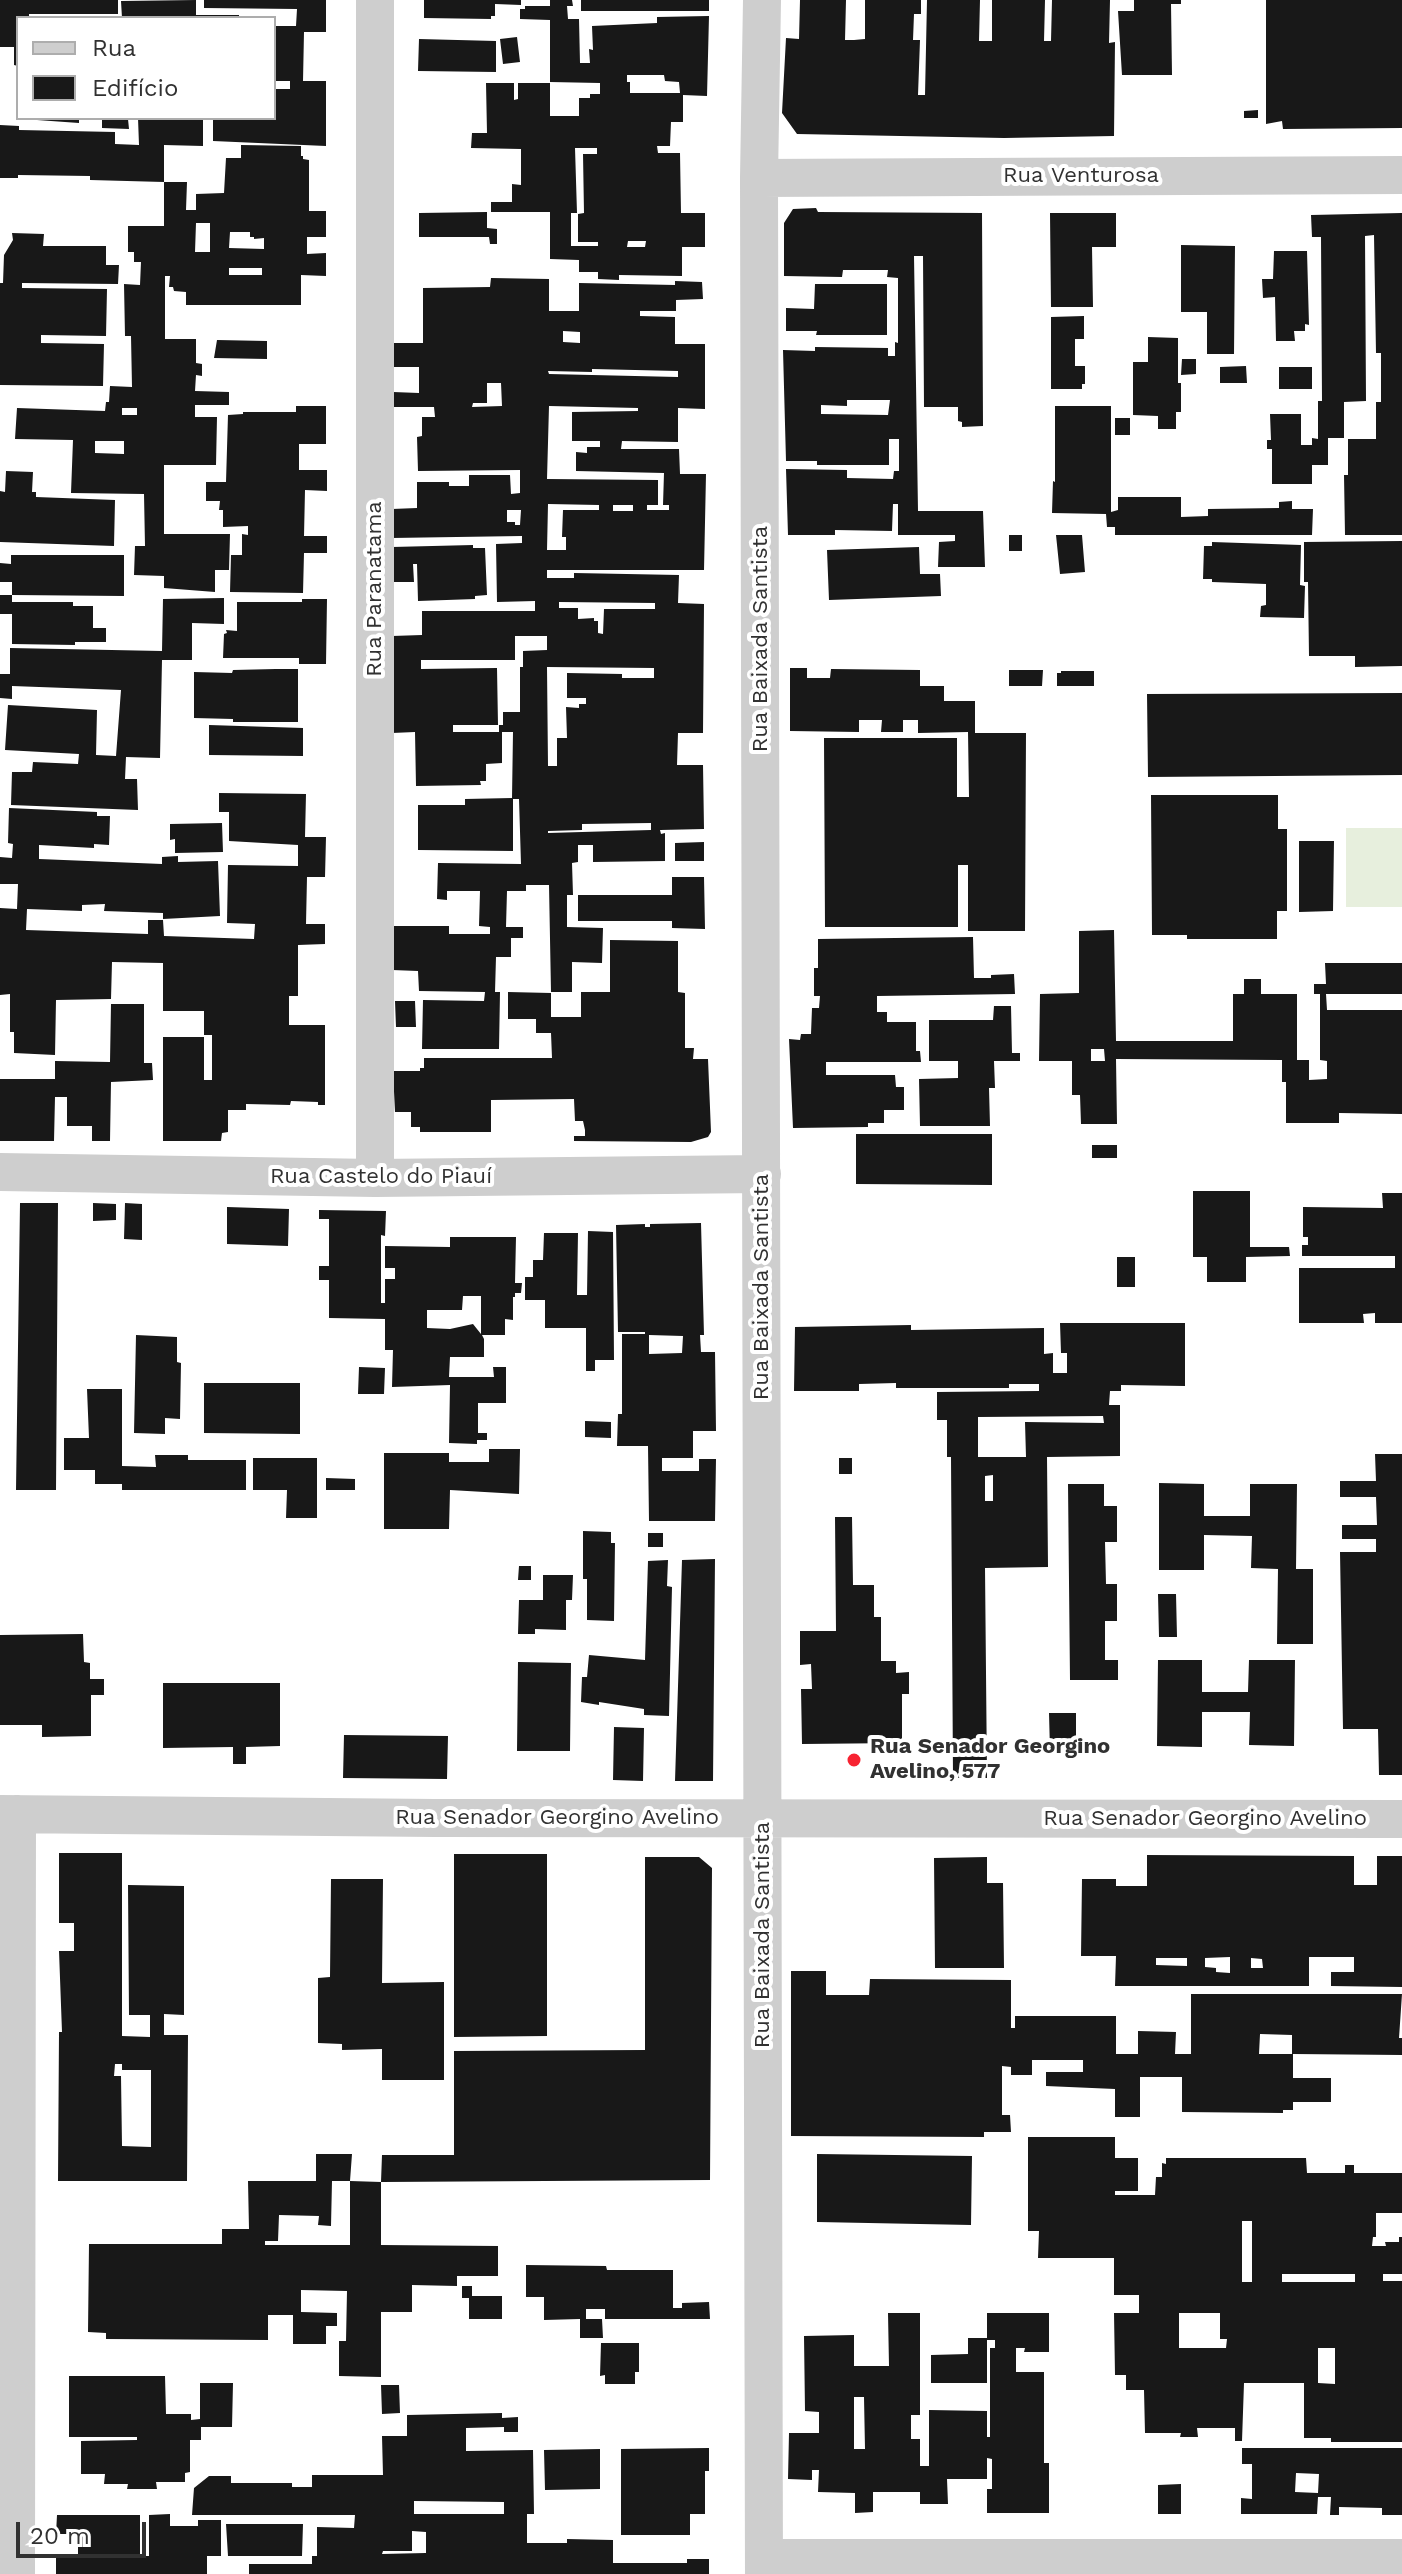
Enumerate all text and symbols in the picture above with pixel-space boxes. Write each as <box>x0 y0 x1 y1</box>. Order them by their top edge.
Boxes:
legend <box>16 16 276 120</box>
text: Rua <box>92 34 136 62</box>
text: Edifício <box>92 74 178 102</box>
street label: Rua Venturosa <box>1003 163 1159 189</box>
street label: Rua Paranatama <box>362 501 388 677</box>
street label: Rua Baixada Santista <box>748 526 774 752</box>
street label: Rua Castelo do Piauí <box>270 1164 492 1190</box>
street label: Rua Baixada Santista <box>749 1174 775 1400</box>
place label: Rua Senador Georgino Avelino, 577 <box>870 1734 1110 1786</box>
marker: Rua Senador Georgino Avelino, 577 <box>845 1751 863 1769</box>
street label: Rua Senador Georgino Avelino <box>395 1805 719 1831</box>
street label: Rua Senador Georgino Avelino <box>1043 1806 1367 1832</box>
street label: Rua Baixada Santista <box>750 1822 776 2048</box>
scale bar <box>20 2506 150 2556</box>
text: 20 m <box>30 2522 90 2550</box>

